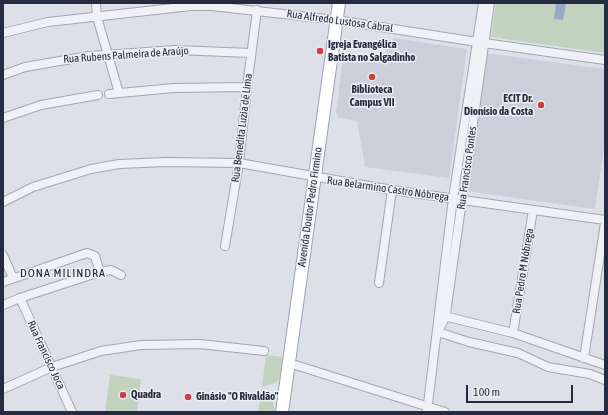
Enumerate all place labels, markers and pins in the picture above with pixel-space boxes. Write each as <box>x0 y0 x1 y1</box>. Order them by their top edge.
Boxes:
place label: Igreja Evangélica Batista no Salgadinho <box>328 38 415 64</box>
marker: Igreja Evangélica Batista no Salgadinho <box>315 46 325 56</box>
marker: Biblioteca Campus VII <box>367 72 377 82</box>
place label: Biblioteca Campus VII <box>350 83 394 109</box>
place label: ECIT Dr. Dionísio da Costa <box>464 92 533 118</box>
marker: ECIT Dr. Dionísio da Costa <box>536 100 546 110</box>
place label: Quadra <box>131 388 161 402</box>
marker: Quadra <box>118 390 128 400</box>
place label: Ginásio "O Rivaldão" <box>196 390 278 404</box>
marker: Ginásio "O Rivaldão" <box>183 392 193 402</box>

